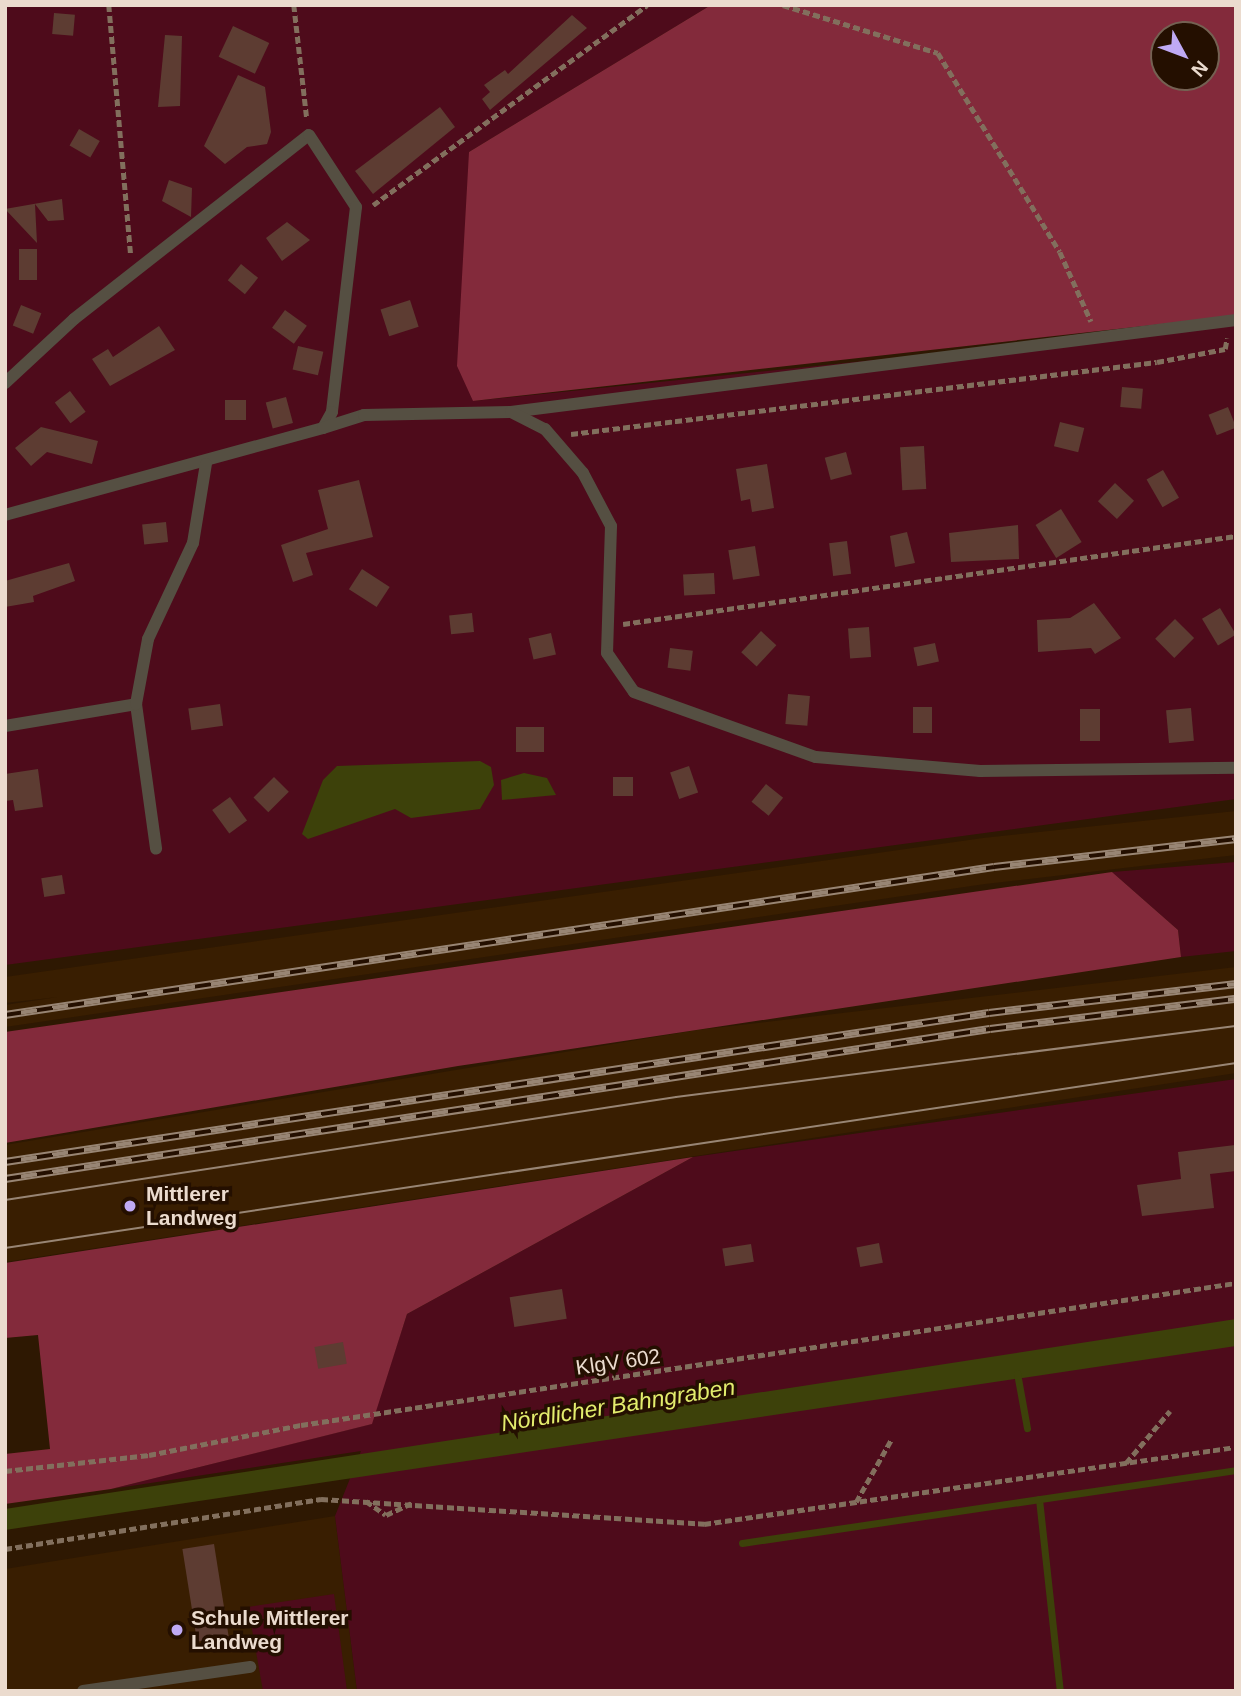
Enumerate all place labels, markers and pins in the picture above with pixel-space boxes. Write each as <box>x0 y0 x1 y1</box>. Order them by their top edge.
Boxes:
place label: Mittlerer Landweg <box>146 1181 237 1231</box>
marker: Mittlerer Landweg <box>120 1196 140 1216</box>
place label: Schule Mittlerer Landweg <box>191 1605 349 1655</box>
marker: Schule Mittlerer Landweg <box>169 1622 185 1638</box>

